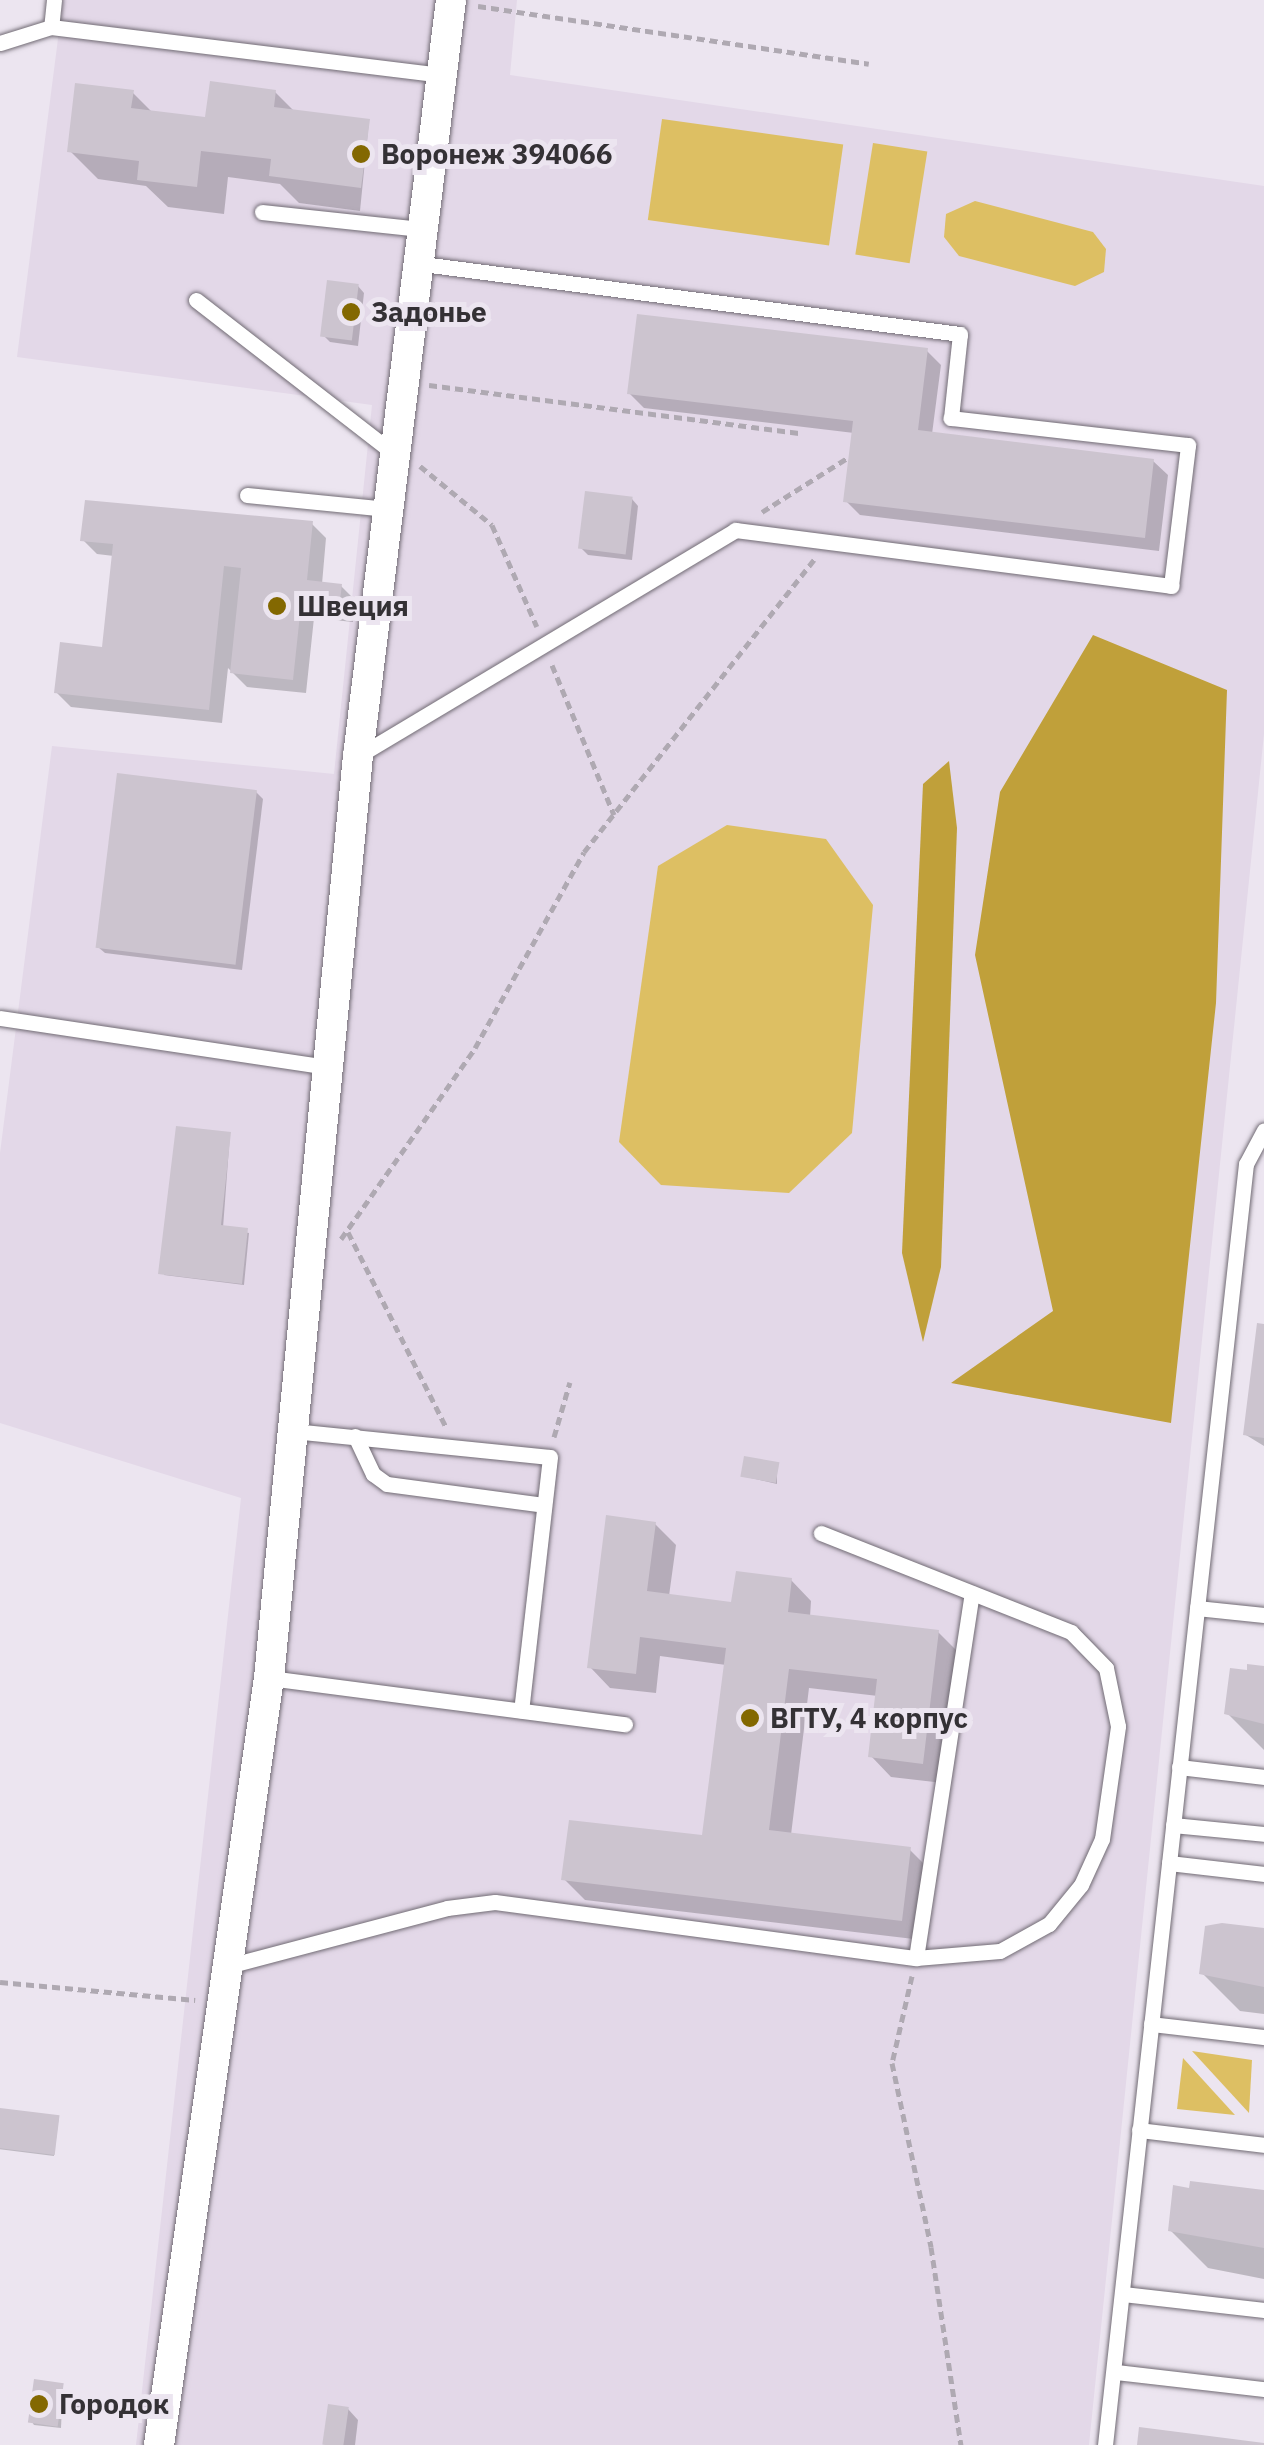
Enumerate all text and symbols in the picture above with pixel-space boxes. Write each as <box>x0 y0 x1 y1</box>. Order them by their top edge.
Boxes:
place label: Воронеж 394066 <box>381 137 612 171</box>
marker: Воронеж 394066 <box>350 143 372 165</box>
place label: Задонье <box>371 295 487 329</box>
marker: Задонье <box>340 301 362 323</box>
place label: Швеция <box>297 589 409 623</box>
marker: Швеция <box>266 595 288 617</box>
place label: ВГТУ, 4 корпус <box>770 1701 968 1735</box>
marker: ВГТУ, 4 корпус <box>739 1707 761 1729</box>
place label: Городок <box>59 2387 169 2421</box>
marker: Городок <box>28 2393 50 2415</box>

